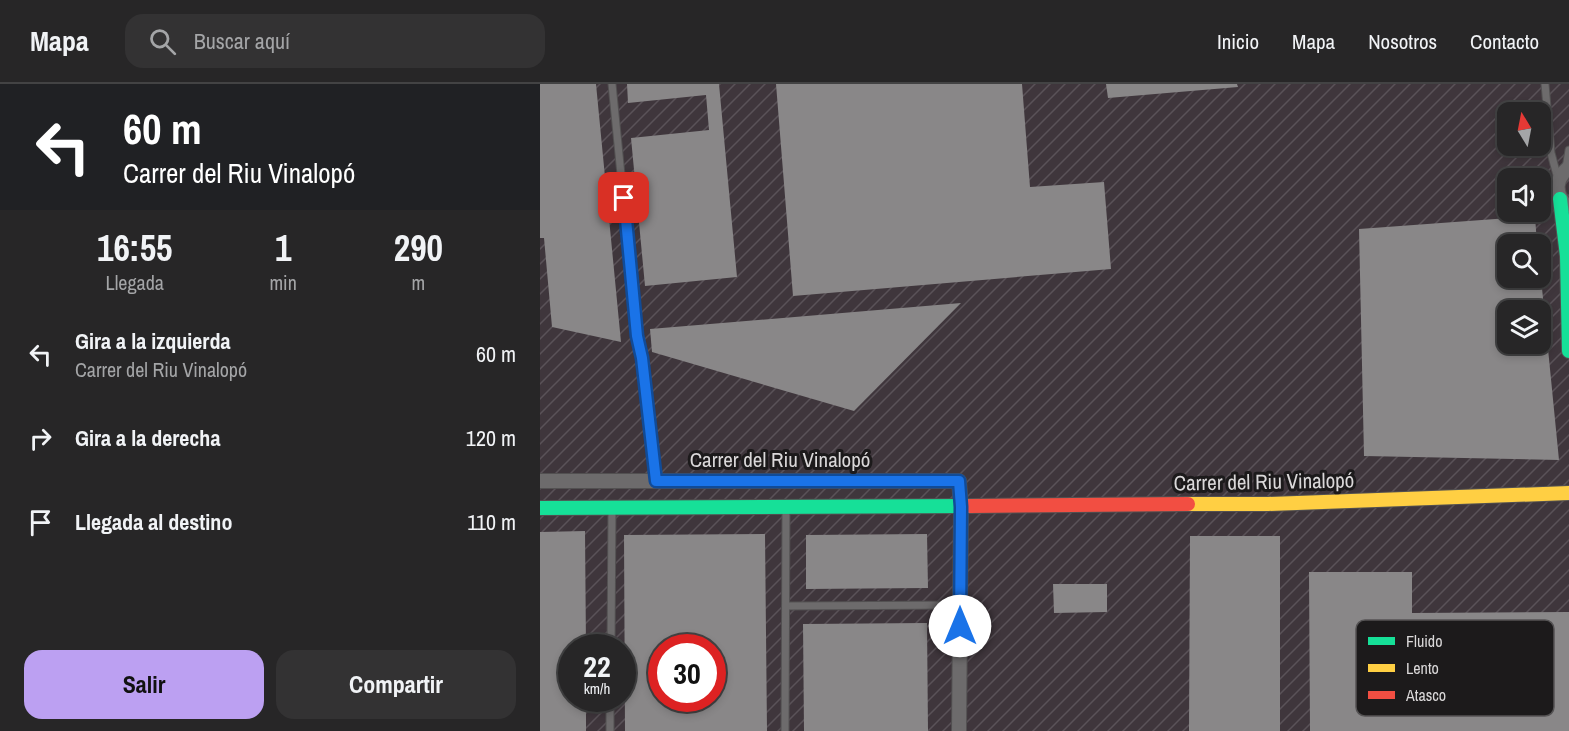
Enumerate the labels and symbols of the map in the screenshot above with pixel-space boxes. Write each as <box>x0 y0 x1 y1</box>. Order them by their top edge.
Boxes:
north arrow <box>1497 102 1551 156</box>
pin <box>598 172 649 223</box>
street label: Carrer del Riu Vinalopó <box>690 445 870 474</box>
street label: Carrer del Riu Vinalopó <box>1173 465 1355 498</box>
position arrow <box>928 594 992 658</box>
legend <box>1356 620 1554 716</box>
text: Fluido <box>1406 630 1442 652</box>
speed limit sign: 30 <box>648 634 726 712</box>
text: Lento <box>1406 657 1439 679</box>
text: Atasco <box>1405 684 1446 706</box>

